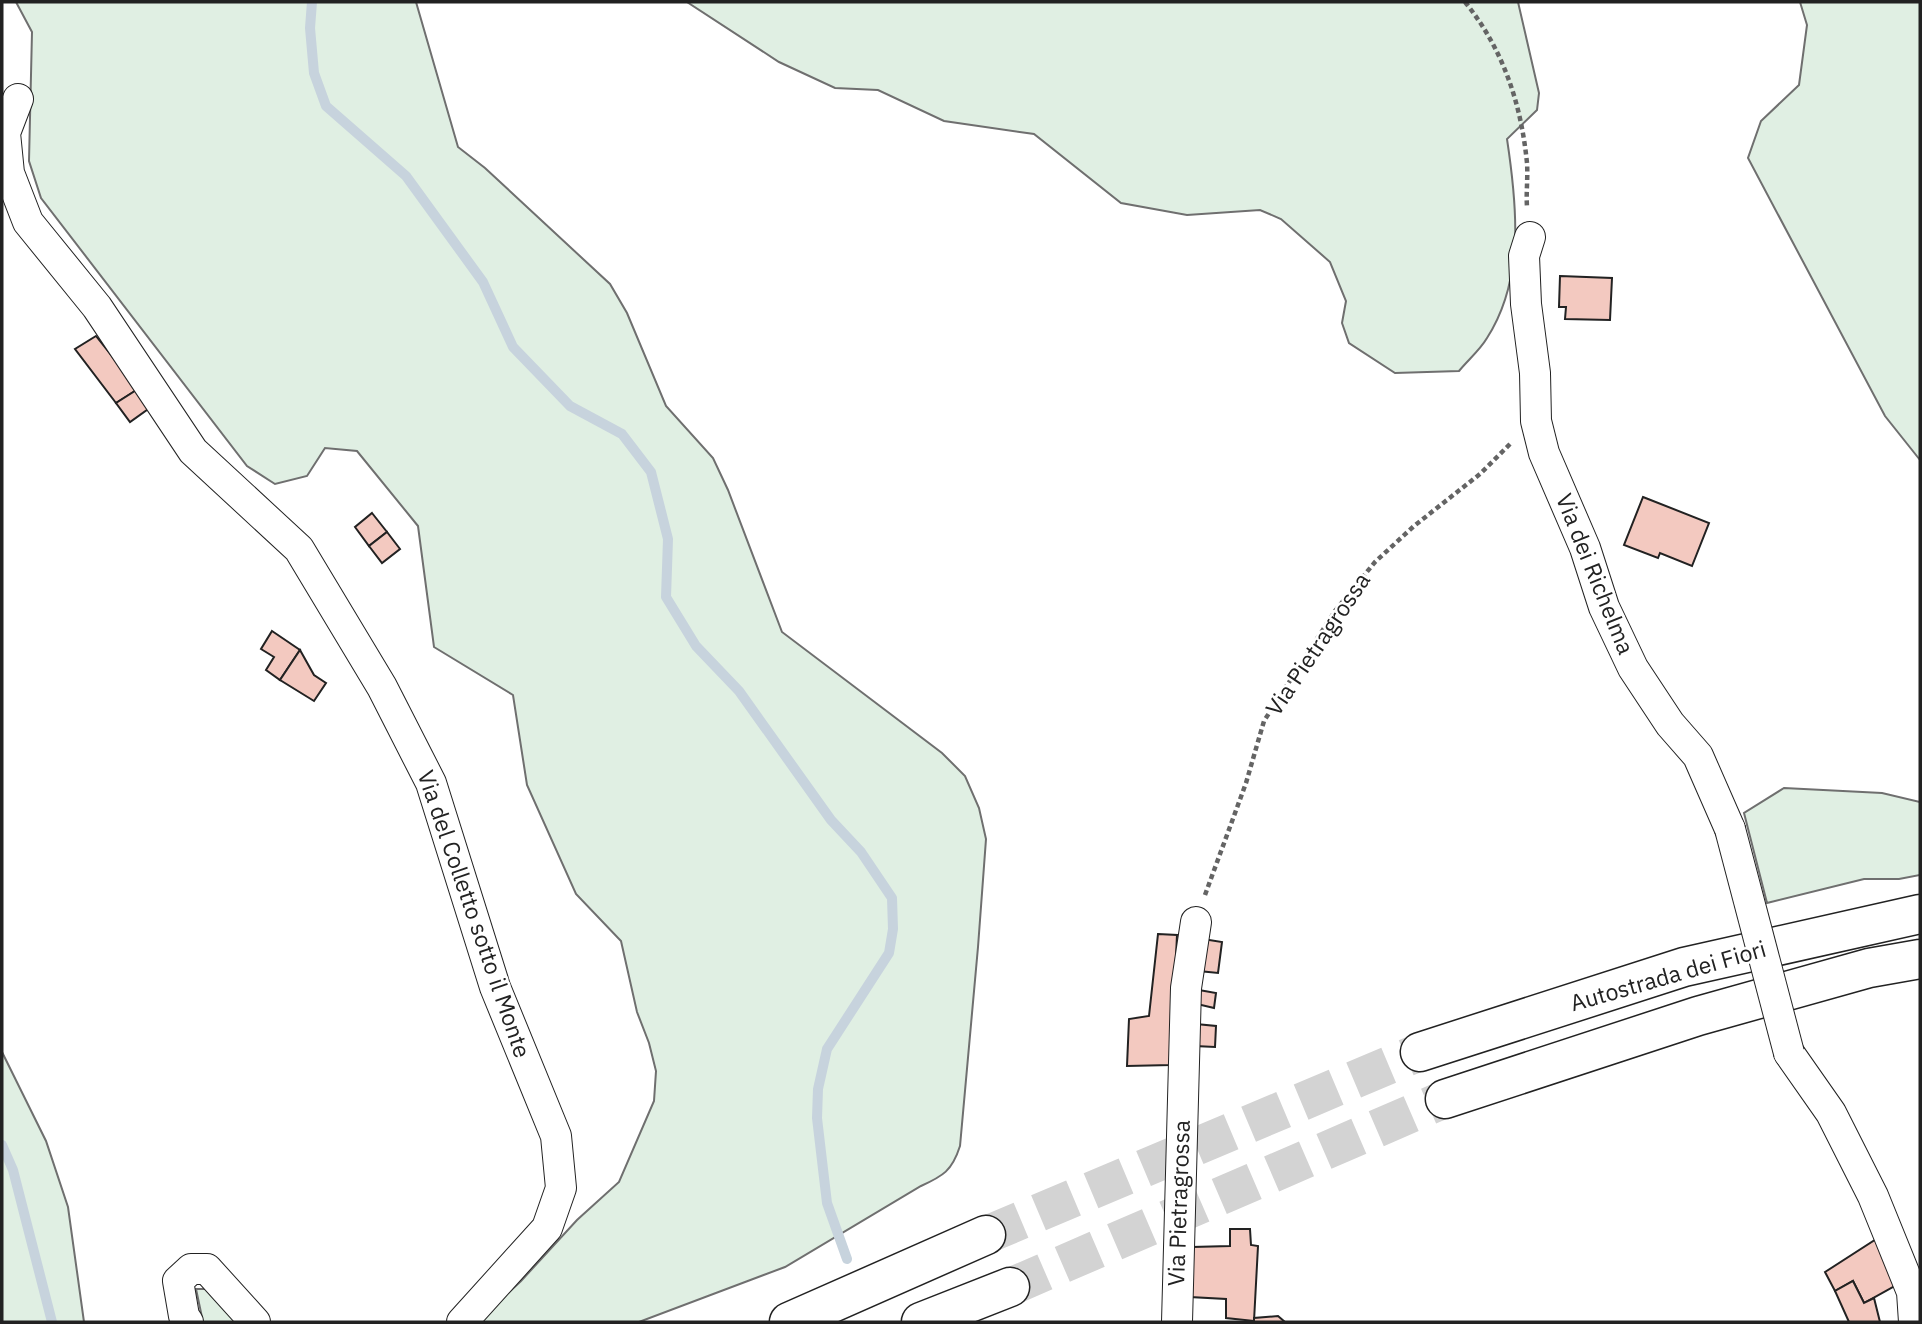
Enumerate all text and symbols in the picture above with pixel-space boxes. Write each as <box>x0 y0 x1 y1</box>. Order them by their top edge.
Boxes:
street label: Via dei Richelma <box>1550 489 1642 659</box>
street label: Via Pietragrossa <box>1258 566 1376 721</box>
street label: Via del Colletto sotto il Monte <box>412 766 538 1062</box>
street label: Autostrada dei Fiori <box>1566 933 1769 1017</box>
street label: Via Pietragrossa <box>1160 1119 1196 1287</box>

